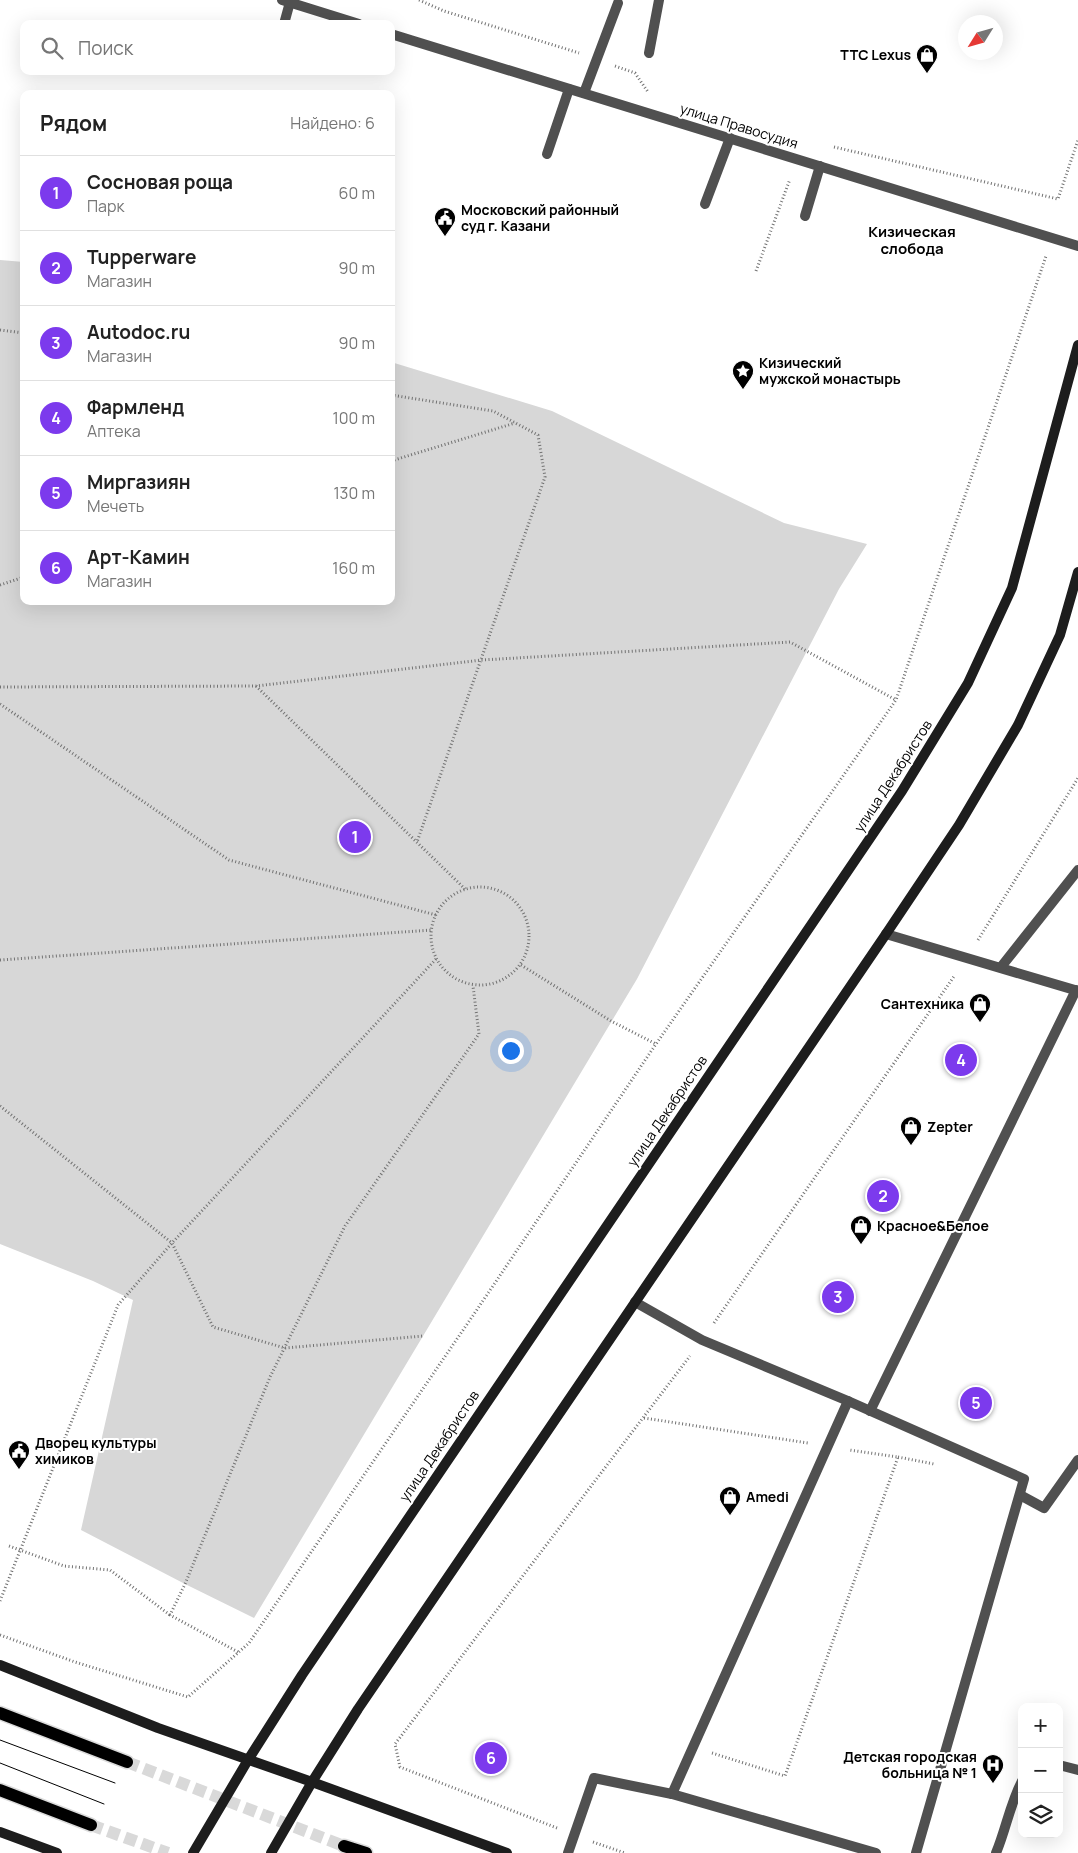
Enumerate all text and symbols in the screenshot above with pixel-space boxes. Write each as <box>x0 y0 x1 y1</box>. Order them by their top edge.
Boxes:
north arrow <box>958 15 1003 60</box>
search box <box>20 20 395 75</box>
icon: search <box>38 34 66 62</box>
text: Поиск <box>78 35 133 61</box>
shop icon: ТТС Lexus <box>915 43 939 74</box>
place label: ТТС Lexus <box>840 45 911 64</box>
street label: улица Правосудия <box>678 99 801 153</box>
text: Рядом <box>40 109 107 137</box>
text: Найдено: 6 <box>290 112 375 134</box>
text: Сосновая роща <box>87 169 233 195</box>
text: 1 <box>52 182 60 204</box>
text: 60 m <box>339 182 375 204</box>
text: Парк <box>87 195 124 217</box>
place label: Московский районный суд г. Казани <box>461 200 619 235</box>
public building icon: Московский районный суд г. Казани <box>433 206 457 237</box>
district label: Кизическая слобода <box>868 221 956 259</box>
text: Tupperware <box>87 244 196 270</box>
text: 2 <box>51 257 61 279</box>
text: 90 m <box>339 257 375 279</box>
text: Магазин <box>87 270 152 292</box>
text: Autodoc.ru <box>87 319 190 345</box>
text: 3 <box>51 332 61 354</box>
text: 90 m <box>339 332 375 354</box>
text: Магазин <box>87 345 152 367</box>
place label: Кизический мужской монастырь <box>759 353 901 388</box>
place icon: Кизический мужской монастырь <box>731 359 755 390</box>
text: Фармленд <box>87 394 184 420</box>
text: 4 <box>51 407 61 429</box>
text: 100 m <box>332 407 375 429</box>
text: Аптека <box>87 420 141 442</box>
text: Миргазиян <box>87 469 191 495</box>
text: 5 <box>51 482 61 504</box>
text: 130 m <box>333 482 375 504</box>
text: Мечеть <box>87 495 144 517</box>
text: Арт-Камин <box>87 544 190 570</box>
text: 6 <box>51 557 61 579</box>
text: 160 m <box>332 557 375 579</box>
text: Магазин <box>87 570 152 592</box>
street label: улица Декабристов <box>849 716 936 836</box>
pin: 1 <box>339 818 371 856</box>
shop icon: Сантехника <box>968 992 992 1023</box>
place label: Сантехника <box>881 994 964 1013</box>
your location <box>498 1038 524 1064</box>
pin: 4 <box>945 1041 977 1079</box>
street label: улица Декабристов <box>622 1051 711 1170</box>
shop icon: Zepter <box>899 1115 923 1146</box>
place label: Zepter <box>927 1117 973 1136</box>
pin: 2 <box>867 1177 899 1215</box>
shop icon: Красное&Белое <box>849 1214 873 1245</box>
place label: Красное&Белое <box>877 1216 989 1235</box>
pin: 3 <box>822 1278 854 1316</box>
pin: 5 <box>960 1384 992 1422</box>
street label: улица Декабристов <box>394 1386 483 1505</box>
place label: Дворец культуры химиков <box>35 1433 157 1468</box>
public building icon: Дворец культуры химиков <box>7 1439 31 1470</box>
shop icon: Amedi <box>718 1485 742 1516</box>
place label: Amedi <box>746 1487 789 1506</box>
map controls <box>1018 1703 1063 1838</box>
button: + <box>1018 1703 1063 1748</box>
pin: 6 <box>475 1739 507 1777</box>
place label: Детская городская больница № 1 <box>843 1747 977 1782</box>
button: − <box>1018 1748 1063 1793</box>
hospital icon: Детская городская больница № 1 <box>981 1753 1005 1784</box>
button: layers <box>1018 1793 1063 1838</box>

